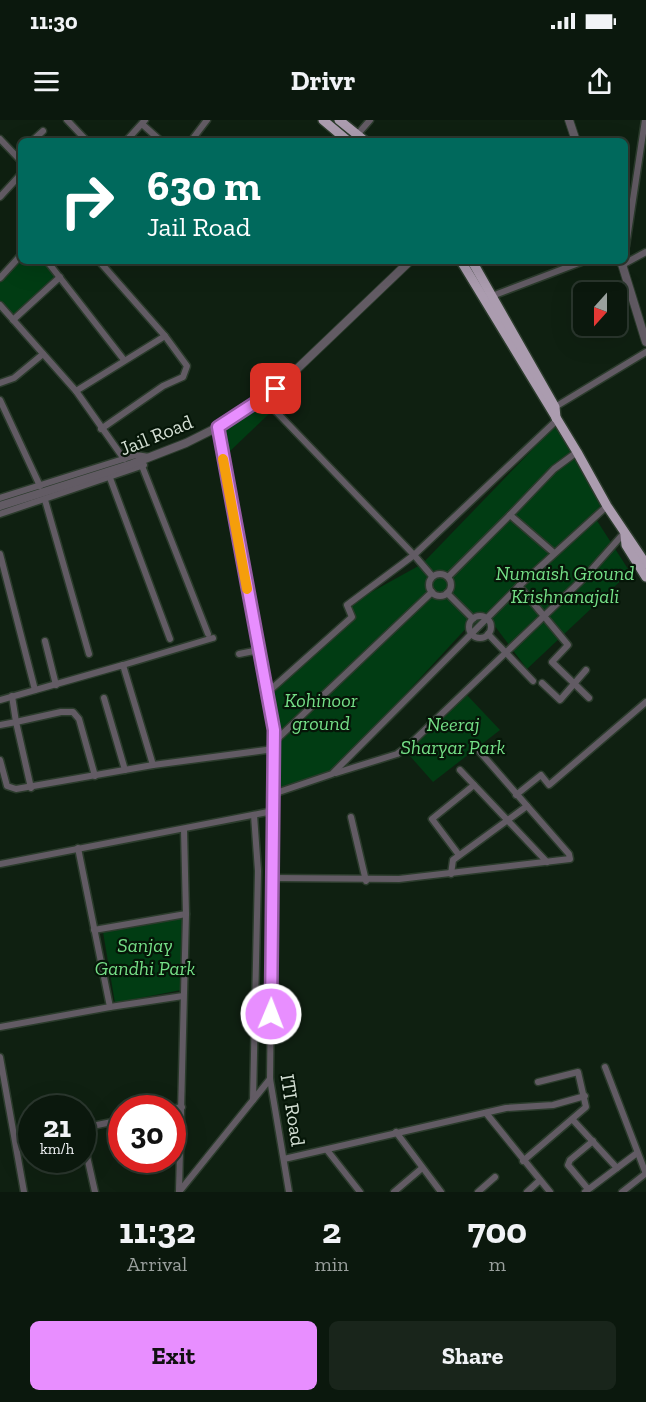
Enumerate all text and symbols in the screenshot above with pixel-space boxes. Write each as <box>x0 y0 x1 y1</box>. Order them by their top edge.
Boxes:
text: 11:30 <box>30 8 78 35</box>
icon: menu <box>30 65 63 98</box>
text: Drivr <box>291 65 355 97</box>
icon: share <box>583 65 616 98</box>
text: 630 m <box>147 160 261 211</box>
icon: right <box>48 162 126 240</box>
text: Jail Road <box>147 211 251 243</box>
north arrow <box>573 282 627 336</box>
map controls <box>573 282 627 336</box>
pin <box>250 363 301 414</box>
icon: arrive <box>259 372 292 405</box>
street label: Jail Road <box>116 410 196 460</box>
park label: Numaish Ground Krishnanajali <box>496 561 634 608</box>
park label: Kohinoor ground <box>284 688 358 735</box>
park label: Neeraj Sharyar Park <box>401 712 505 759</box>
park label: Sanjay Gandhi Park <box>95 933 195 980</box>
position arrow <box>239 982 303 1046</box>
street label: ITI Road <box>275 1072 311 1148</box>
speed limit sign: 30 <box>108 1095 186 1173</box>
text: 21 <box>43 1109 71 1145</box>
text: km/h <box>40 1140 74 1158</box>
text: 11:32 <box>119 1209 196 1252</box>
text: 2 <box>322 1209 341 1252</box>
text: 700 <box>468 1209 527 1252</box>
text: Arrival <box>127 1252 187 1276</box>
text: min <box>314 1252 349 1276</box>
text: m <box>489 1252 506 1276</box>
button: Exit <box>30 1321 317 1390</box>
button: Share <box>329 1321 616 1390</box>

